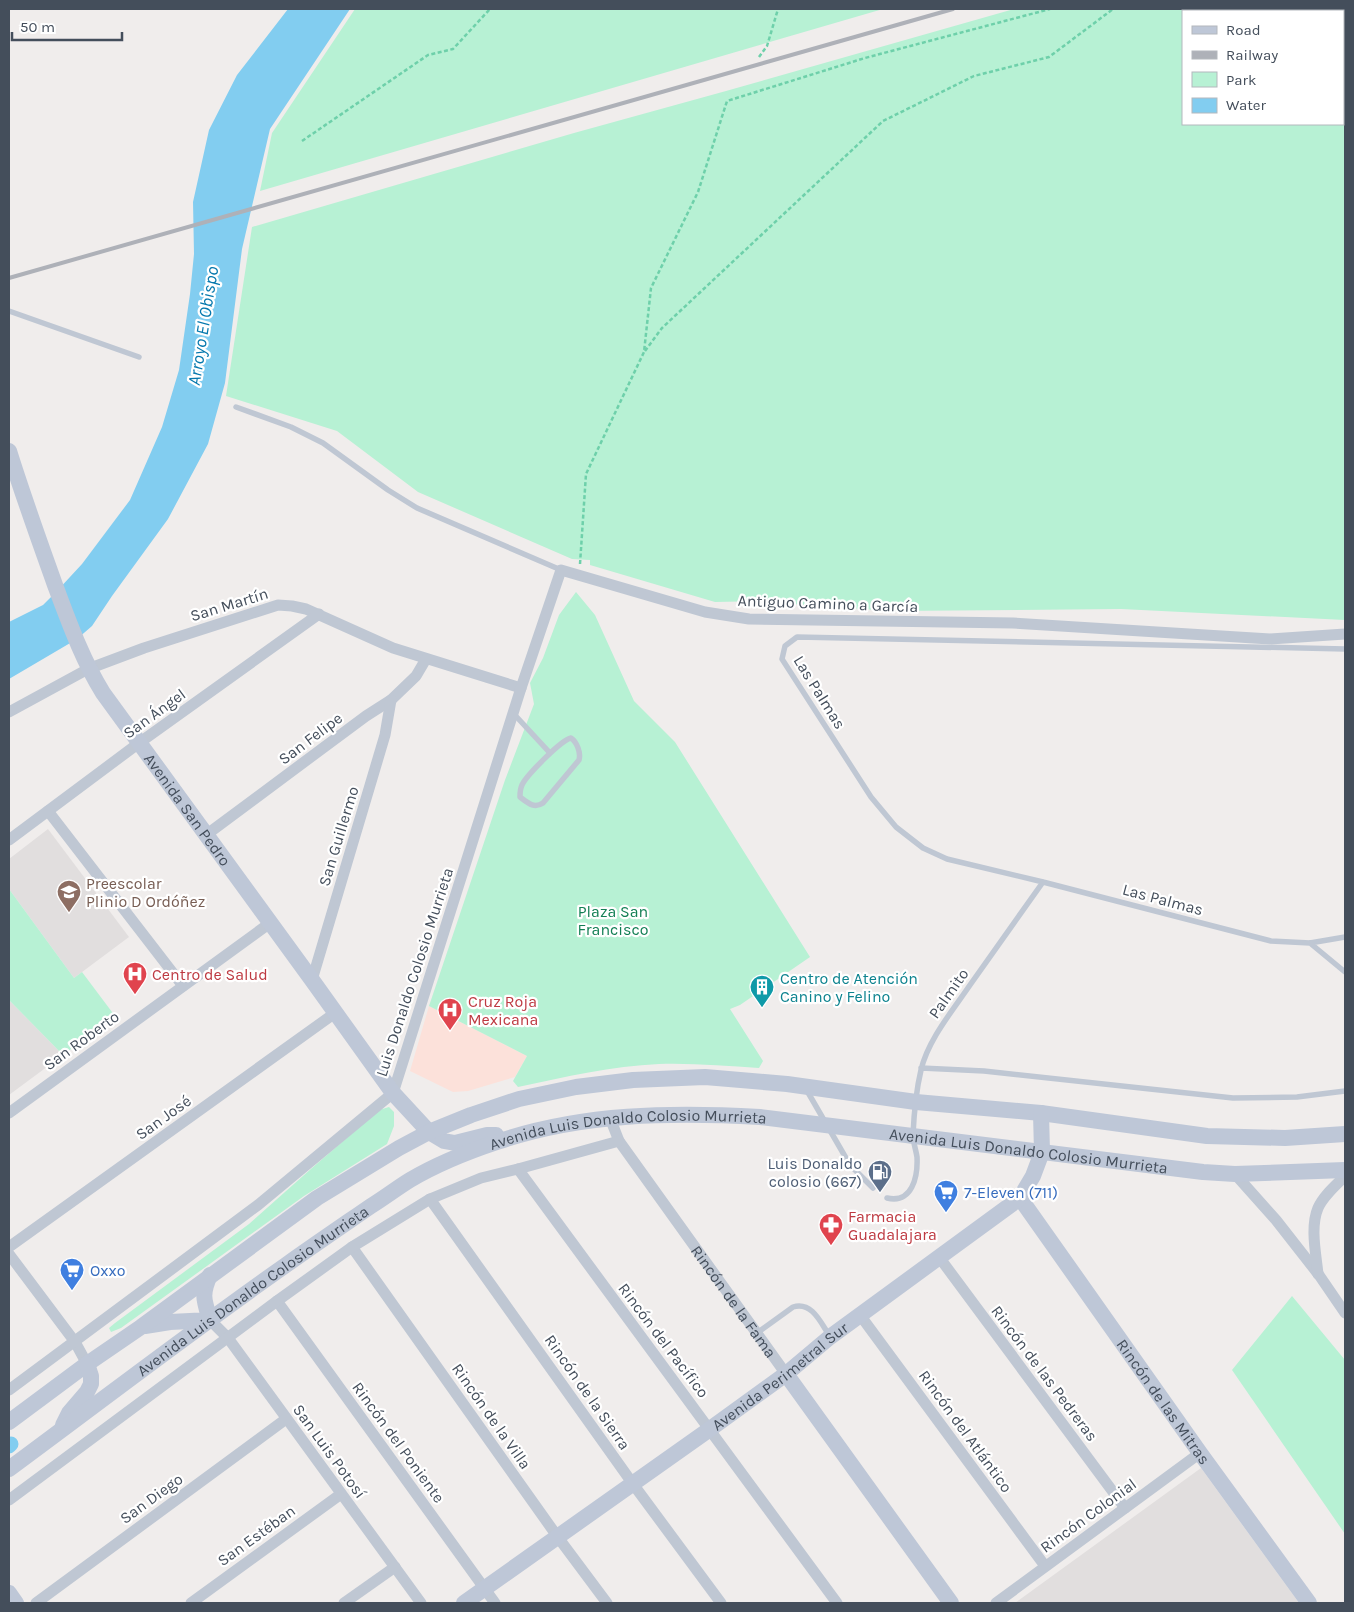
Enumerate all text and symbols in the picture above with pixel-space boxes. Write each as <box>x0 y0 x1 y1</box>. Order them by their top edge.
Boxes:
scale bar <box>12 10 122 42</box>
legend <box>1182 10 1344 125</box>
text: 50 m <box>20 18 55 36</box>
text: Road <box>1226 21 1261 39</box>
text: Railway <box>1226 46 1278 64</box>
text: Park <box>1226 71 1256 89</box>
text: Water <box>1226 96 1267 114</box>
water label: Arroyo El Obispo <box>183 265 223 387</box>
street label: San Martín <box>188 584 270 625</box>
street label: Antiguo Camino a García <box>737 591 919 616</box>
street label: Las Palmas <box>790 652 850 732</box>
street label: San Ángel <box>119 684 189 742</box>
street label: San Felipe <box>275 708 346 769</box>
street label: Avenida San Pedro <box>140 750 235 870</box>
street label: San Guillermo <box>314 784 363 888</box>
street label: Luis Donaldo Colosio Murrieta <box>372 865 457 1079</box>
place label: Preescolar Plinio D Ordóñez <box>86 874 205 911</box>
school or university icon: Preescolar Plinio D Ordóñez <box>56 879 82 913</box>
street label: Las Palmas <box>1120 880 1205 919</box>
park label: Plaza San Francisco <box>577 902 649 939</box>
hospital icon: Centro de Salud <box>122 961 148 995</box>
place label: Centro de Salud <box>152 965 268 984</box>
street label: Palmito <box>924 965 972 1022</box>
place label: Centro de Atención Canino y Felino <box>780 969 918 1006</box>
building icon: Centro de Atención Canino y Felino <box>749 974 775 1008</box>
place label: Cruz Roja Mexicana <box>468 992 538 1029</box>
hospital icon: Cruz Roja Mexicana <box>437 997 463 1031</box>
street label: San Roberto <box>40 1007 123 1074</box>
street label: San José <box>132 1091 195 1144</box>
street label: Avenida Luis Donaldo Colosio Murrieta <box>487 1106 768 1154</box>
street label: Avenida Luis Donaldo Colosio Murrieta <box>888 1124 1169 1178</box>
place label: Luis Donaldo colosio (667) <box>767 1154 862 1191</box>
fuel station icon: Luis Donaldo colosio (667) <box>867 1159 893 1193</box>
supermarket icon: 7-Eleven (711) <box>933 1179 959 1213</box>
place label: 7-Eleven (711) <box>964 1183 1058 1202</box>
street label: Avenida Luis Donaldo Colosio Murrieta <box>133 1202 372 1380</box>
place label: Farmacia Guadalajara <box>848 1207 937 1244</box>
pharmacy icon: Farmacia Guadalajara <box>818 1212 844 1246</box>
street label: Rincón de la Fama <box>687 1242 780 1362</box>
supermarket icon: Oxxo <box>59 1257 85 1291</box>
place label: Oxxo <box>90 1261 125 1280</box>
street label: Rincón del Pacífico <box>614 1279 713 1401</box>
street label: Rincón de las Pedreras <box>987 1302 1102 1445</box>
street label: Avenida Perimetral Sur <box>708 1318 852 1435</box>
street label: Rincón de la Sierra <box>541 1331 634 1454</box>
street label: Rincón de las Mitras <box>1112 1335 1214 1468</box>
street label: Rincón de la Villa <box>448 1360 535 1473</box>
street label: Rincón del Atlántico <box>915 1366 1016 1496</box>
street label: Rincón del Poniente <box>348 1378 449 1506</box>
street label: San Luis Potosí <box>289 1401 370 1502</box>
street label: San Diego <box>116 1469 187 1528</box>
street label: Rincón Colonial <box>1037 1474 1140 1557</box>
street label: San Estéban <box>214 1501 299 1570</box>

